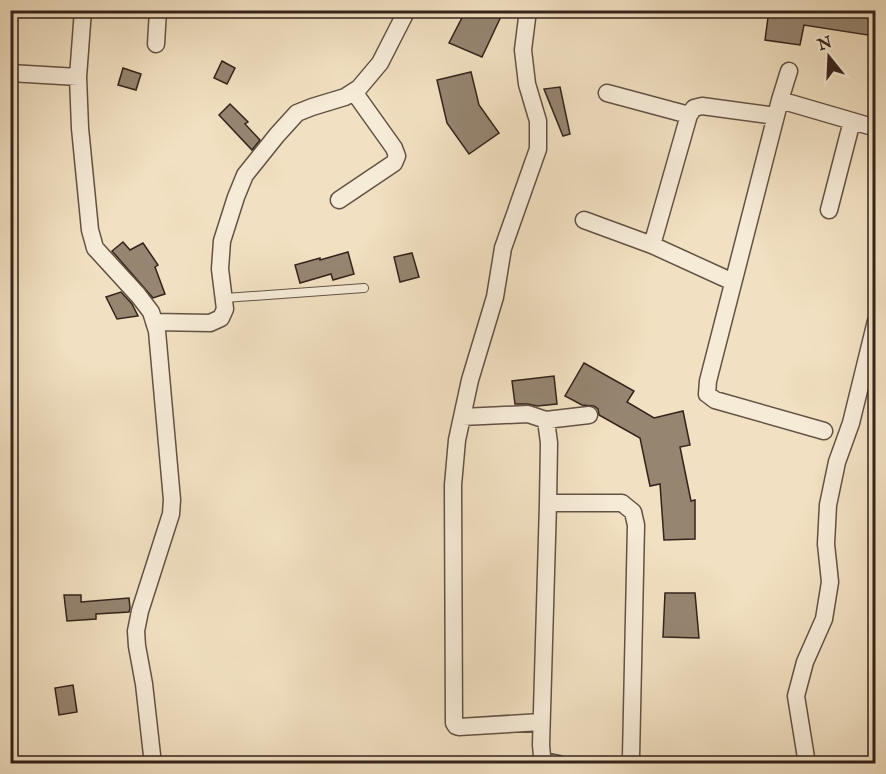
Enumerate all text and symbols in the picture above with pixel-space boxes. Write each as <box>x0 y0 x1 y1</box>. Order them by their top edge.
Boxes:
north arrow <box>799 27 859 87</box>
text: N <box>814 33 835 57</box>

